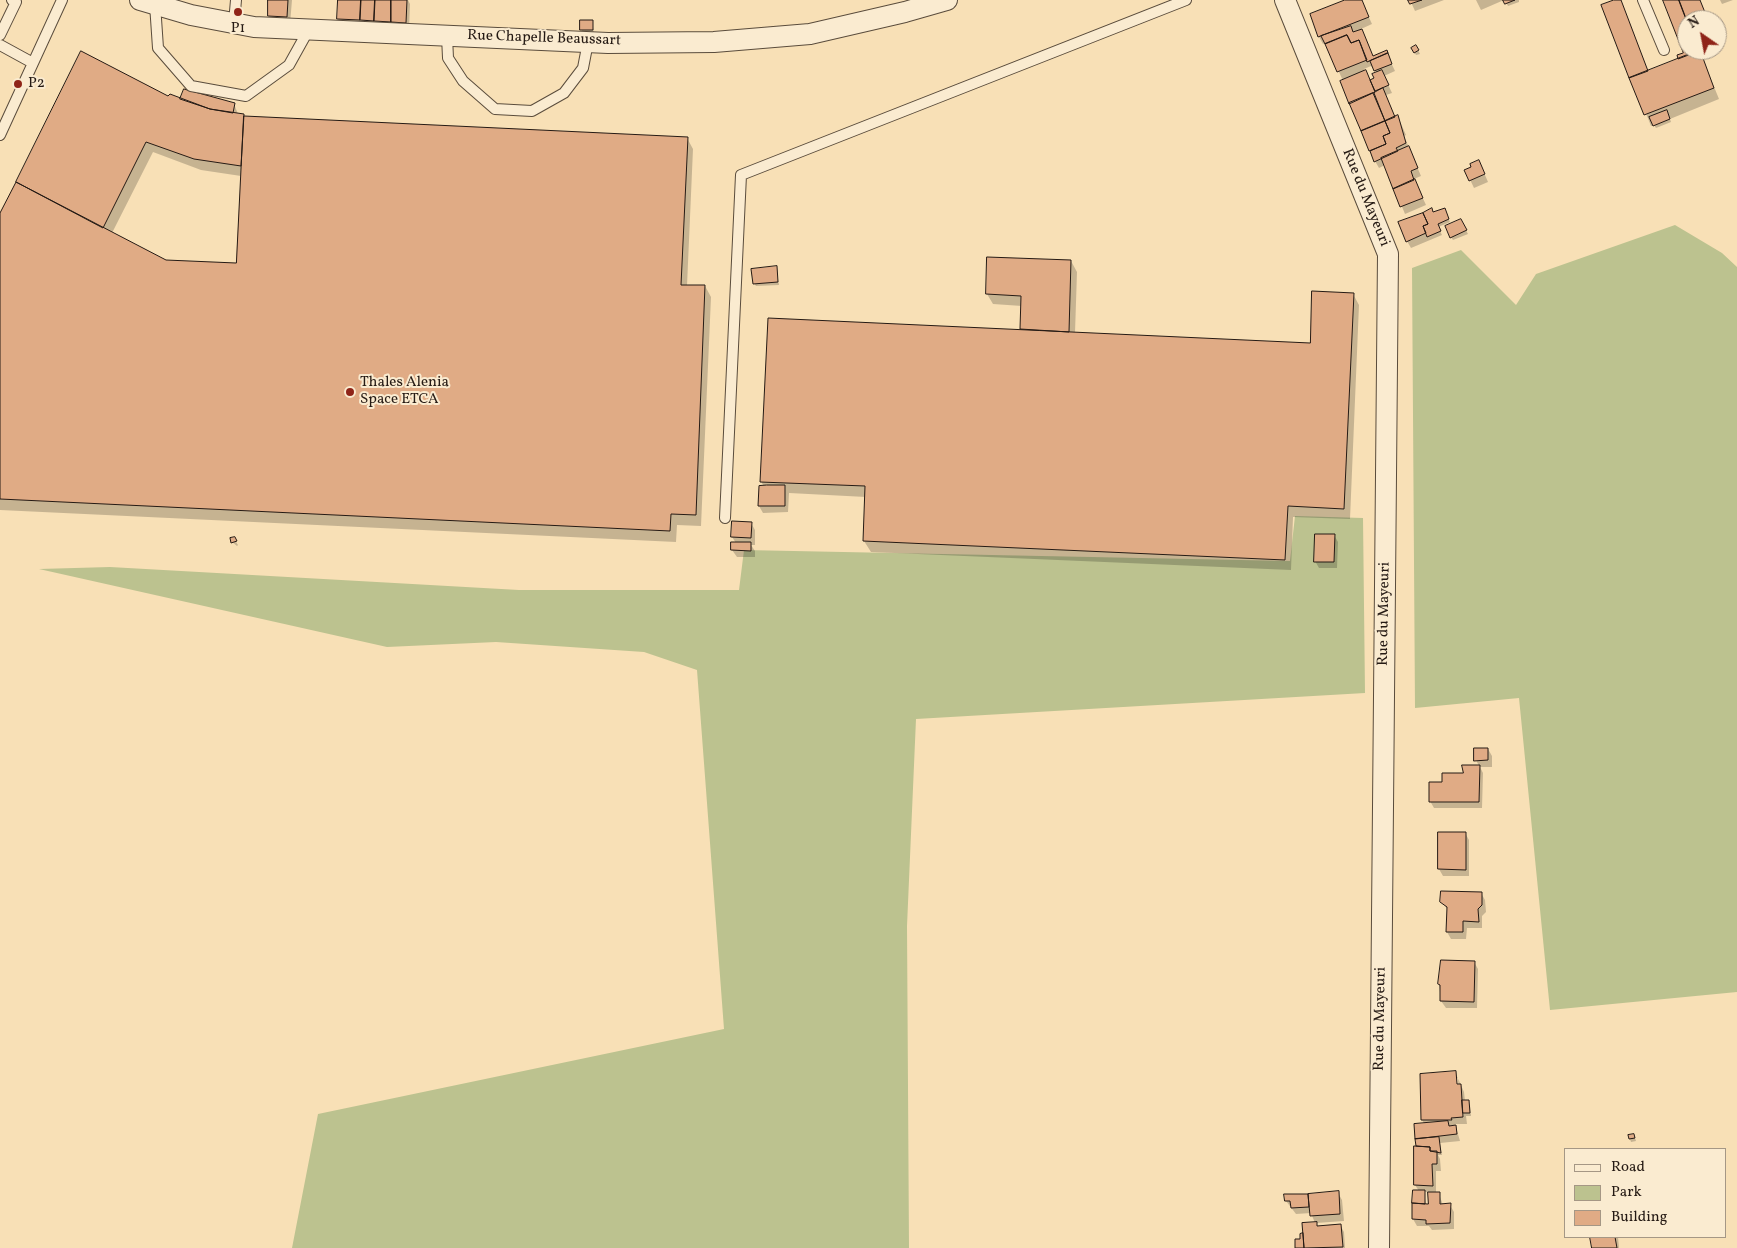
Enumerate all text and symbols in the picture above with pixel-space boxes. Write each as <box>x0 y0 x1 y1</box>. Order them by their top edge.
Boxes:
marker: P1 <box>232 6 244 18</box>
north arrow <box>1677 10 1727 60</box>
text: N <box>1685 12 1704 34</box>
place label: P1 <box>231 20 245 38</box>
street label: Rue Chapelle Beaussart <box>467 27 621 51</box>
place label: P2 <box>28 75 45 93</box>
marker: P2 <box>12 78 24 90</box>
street label: Rue du Mayeuri <box>1337 146 1393 250</box>
place label: Thales Alenia Space ETCA <box>360 374 449 409</box>
marker: Thales Alenia Space ETCA <box>344 386 356 398</box>
street label: Rue du Mayeuri <box>1375 562 1395 666</box>
street label: Rue du Mayeuri <box>1371 967 1391 1071</box>
legend <box>1564 1148 1727 1238</box>
text: Road <box>1611 1157 1645 1178</box>
text: Park <box>1611 1182 1642 1203</box>
text: Building <box>1611 1207 1667 1228</box>

